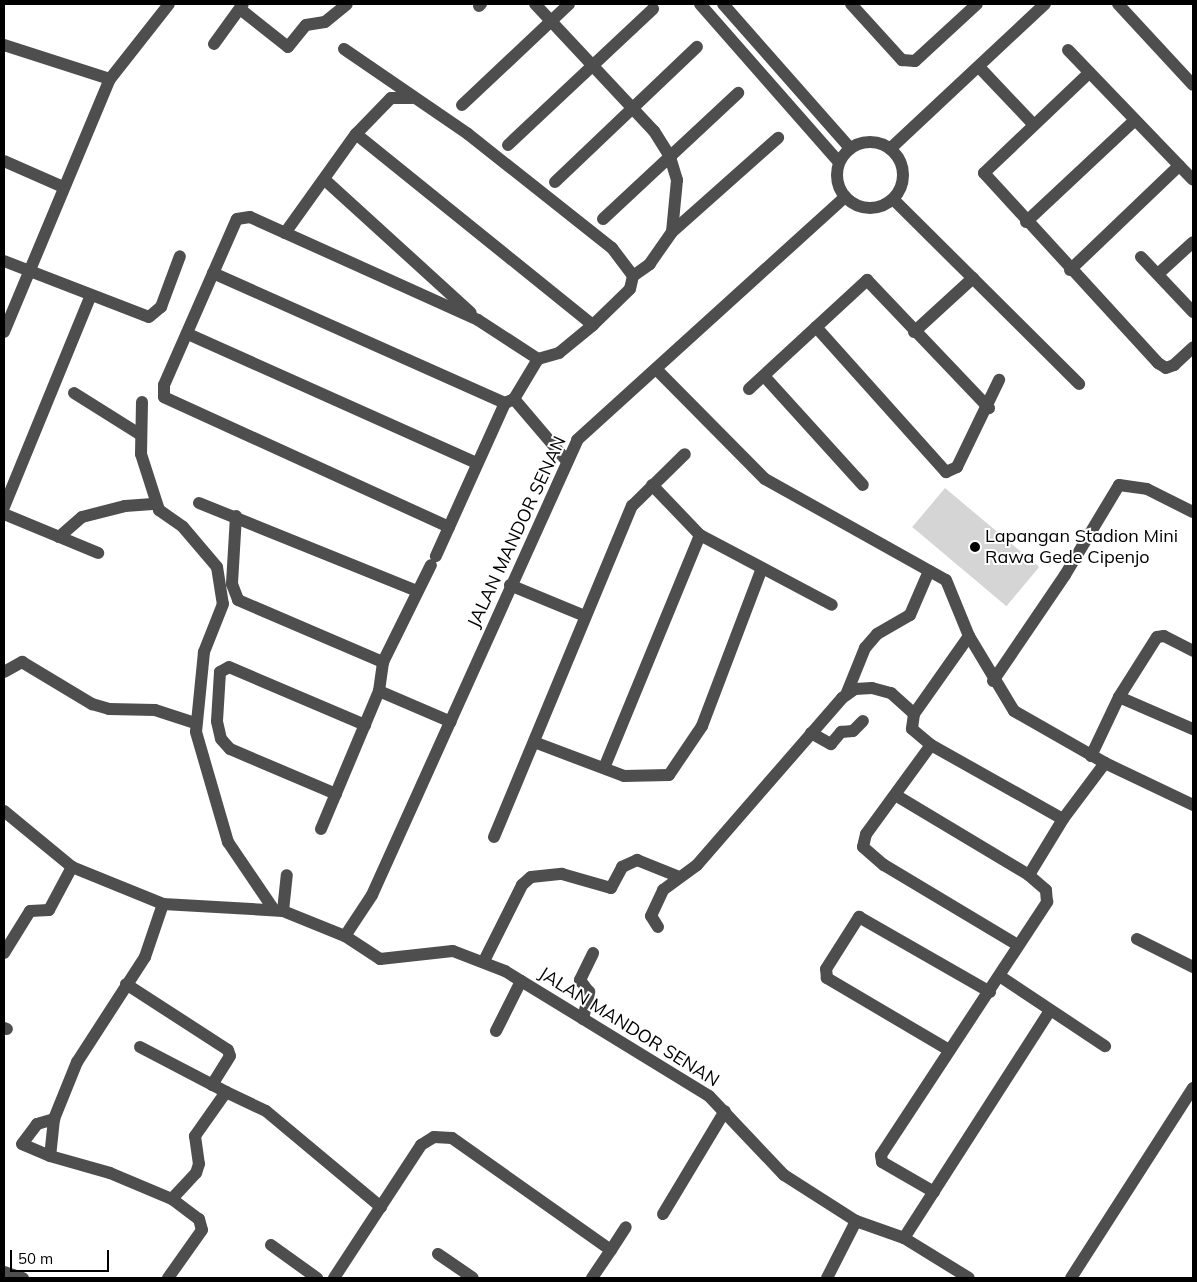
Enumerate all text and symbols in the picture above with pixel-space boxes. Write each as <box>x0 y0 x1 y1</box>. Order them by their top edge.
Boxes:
street label: JALAN MANDOR SENAN <box>463 433 571 631</box>
place label: Lapangan Stadion Mini Rawa Gede Cipenjo <box>985 526 1178 568</box>
marker: Lapangan Stadion Mini Rawa Gede Cipenjo <box>969 541 981 553</box>
street label: JALAN MANDOR SENAN <box>535 963 723 1091</box>
scale bar <box>12 1240 111 1272</box>
text: 50 m <box>18 1249 53 1268</box>

